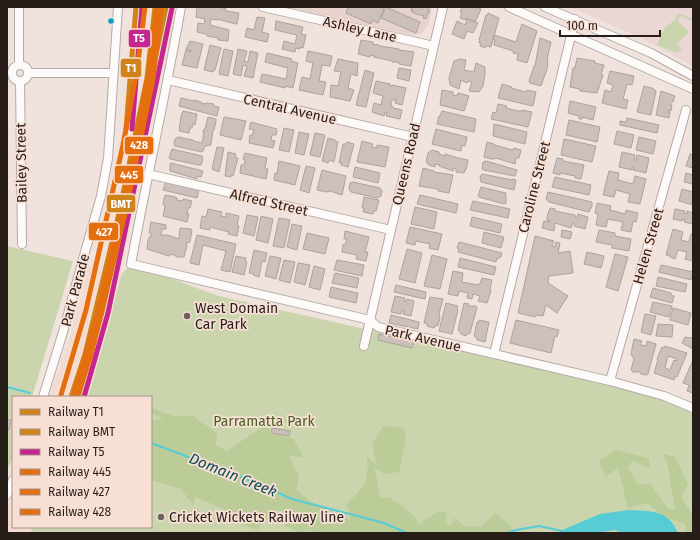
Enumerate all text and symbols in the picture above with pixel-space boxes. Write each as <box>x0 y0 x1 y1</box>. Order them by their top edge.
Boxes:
scale bar <box>560 12 660 38</box>
street label: Ashley Lane <box>321 13 398 46</box>
unlabelled marker <box>106 16 116 26</box>
text: 100 m <box>566 19 598 33</box>
line badge: T5 <box>128 29 151 48</box>
text: T5 <box>133 32 145 45</box>
line badge: T1 <box>120 58 142 78</box>
text: T1 <box>126 62 136 75</box>
street label: Central Avenue <box>242 91 338 128</box>
street label: Queens Road <box>389 121 424 207</box>
street label: Bailey Street <box>12 122 31 203</box>
line badge: 428 <box>124 136 154 155</box>
text: 428 <box>130 139 149 152</box>
street label: Caroline Street <box>515 139 554 235</box>
line badge: 445 <box>114 165 144 184</box>
text: 445 <box>120 169 138 182</box>
street label: Alfred Street <box>228 185 310 220</box>
line badge: BMT <box>106 194 136 213</box>
text: BMT <box>110 198 132 211</box>
street label: Helen Street <box>629 205 668 286</box>
line badge: 427 <box>88 222 119 241</box>
text: 427 <box>96 226 112 239</box>
street label: Park Parade <box>58 252 93 328</box>
place label: West Domain Car Park <box>195 300 278 333</box>
marker: West Domain Car Park <box>182 311 192 321</box>
street label: Park Avenue <box>383 321 463 356</box>
legend <box>12 396 152 528</box>
text: Railway T1 <box>48 405 104 419</box>
park label: Parramatta Park <box>213 413 316 430</box>
text: Railway BMT <box>48 425 116 439</box>
text: Railway T5 <box>48 445 104 459</box>
water label: Domain Creek <box>186 449 280 501</box>
text: Railway 445 <box>48 465 111 479</box>
text: Railway 427 <box>48 485 110 499</box>
text: Railway 428 <box>48 505 112 519</box>
place label: Cricket Wickets Railway line <box>169 509 344 526</box>
marker: Cricket Wickets Railway line <box>156 512 166 522</box>

